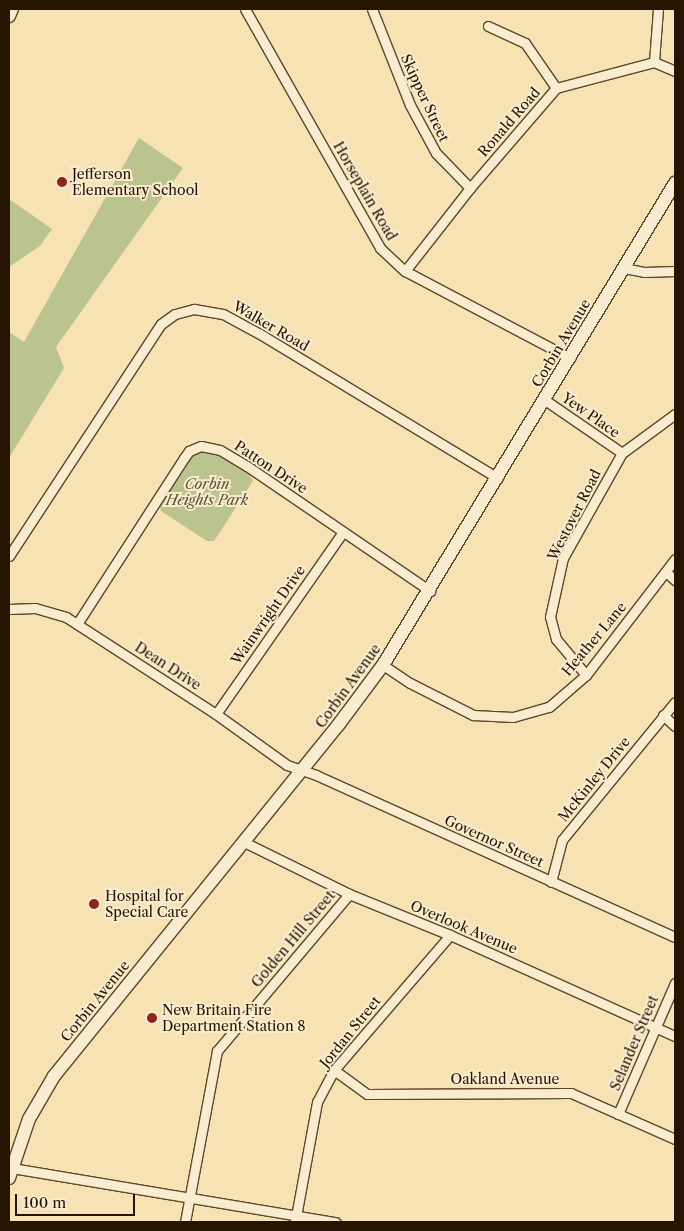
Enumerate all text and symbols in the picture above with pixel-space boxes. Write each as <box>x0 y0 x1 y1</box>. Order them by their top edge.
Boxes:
street label: Skipper Street <box>397 51 453 145</box>
street label: Ronald Road <box>474 84 544 160</box>
street label: Horseplain Road <box>330 138 400 244</box>
place label: Jefferson Elementary School <box>72 166 199 198</box>
marker: Jefferson Elementary School <box>56 176 68 188</box>
street label: Corbin Avenue <box>528 296 594 390</box>
street label: Walker Road <box>230 297 312 355</box>
street label: Yew Place <box>559 389 623 441</box>
street label: Patton Drive <box>231 437 311 497</box>
street label: Westover Road <box>544 466 604 564</box>
park label: Corbin Heights Park <box>166 476 248 508</box>
street label: Wainwright Drive <box>228 562 308 668</box>
street label: Heather Lane <box>558 599 630 679</box>
street label: Dean Drive <box>132 638 204 694</box>
street label: Corbin Avenue <box>312 641 384 731</box>
street label: McKinley Drive <box>555 733 633 825</box>
street label: Governor Street <box>442 812 546 870</box>
street label: Golden Hill Street <box>248 887 338 991</box>
place label: Hospital for Special Care <box>105 888 188 920</box>
marker: Hospital for Special Care <box>87 897 101 911</box>
street label: Overlook Avenue <box>408 897 520 957</box>
street label: Corbin Avenue <box>57 957 133 1045</box>
street label: Jordan Street <box>316 993 384 1071</box>
street label: Selander Street <box>606 993 662 1093</box>
place label: New Britain Fire Department Station 8 <box>162 1002 306 1034</box>
marker: New Britain Fire Department Station 8 <box>146 1012 158 1024</box>
street label: Oakland Avenue <box>450 1071 560 1087</box>
scale bar <box>18 1184 138 1216</box>
text: 100 m <box>23 1193 66 1212</box>

